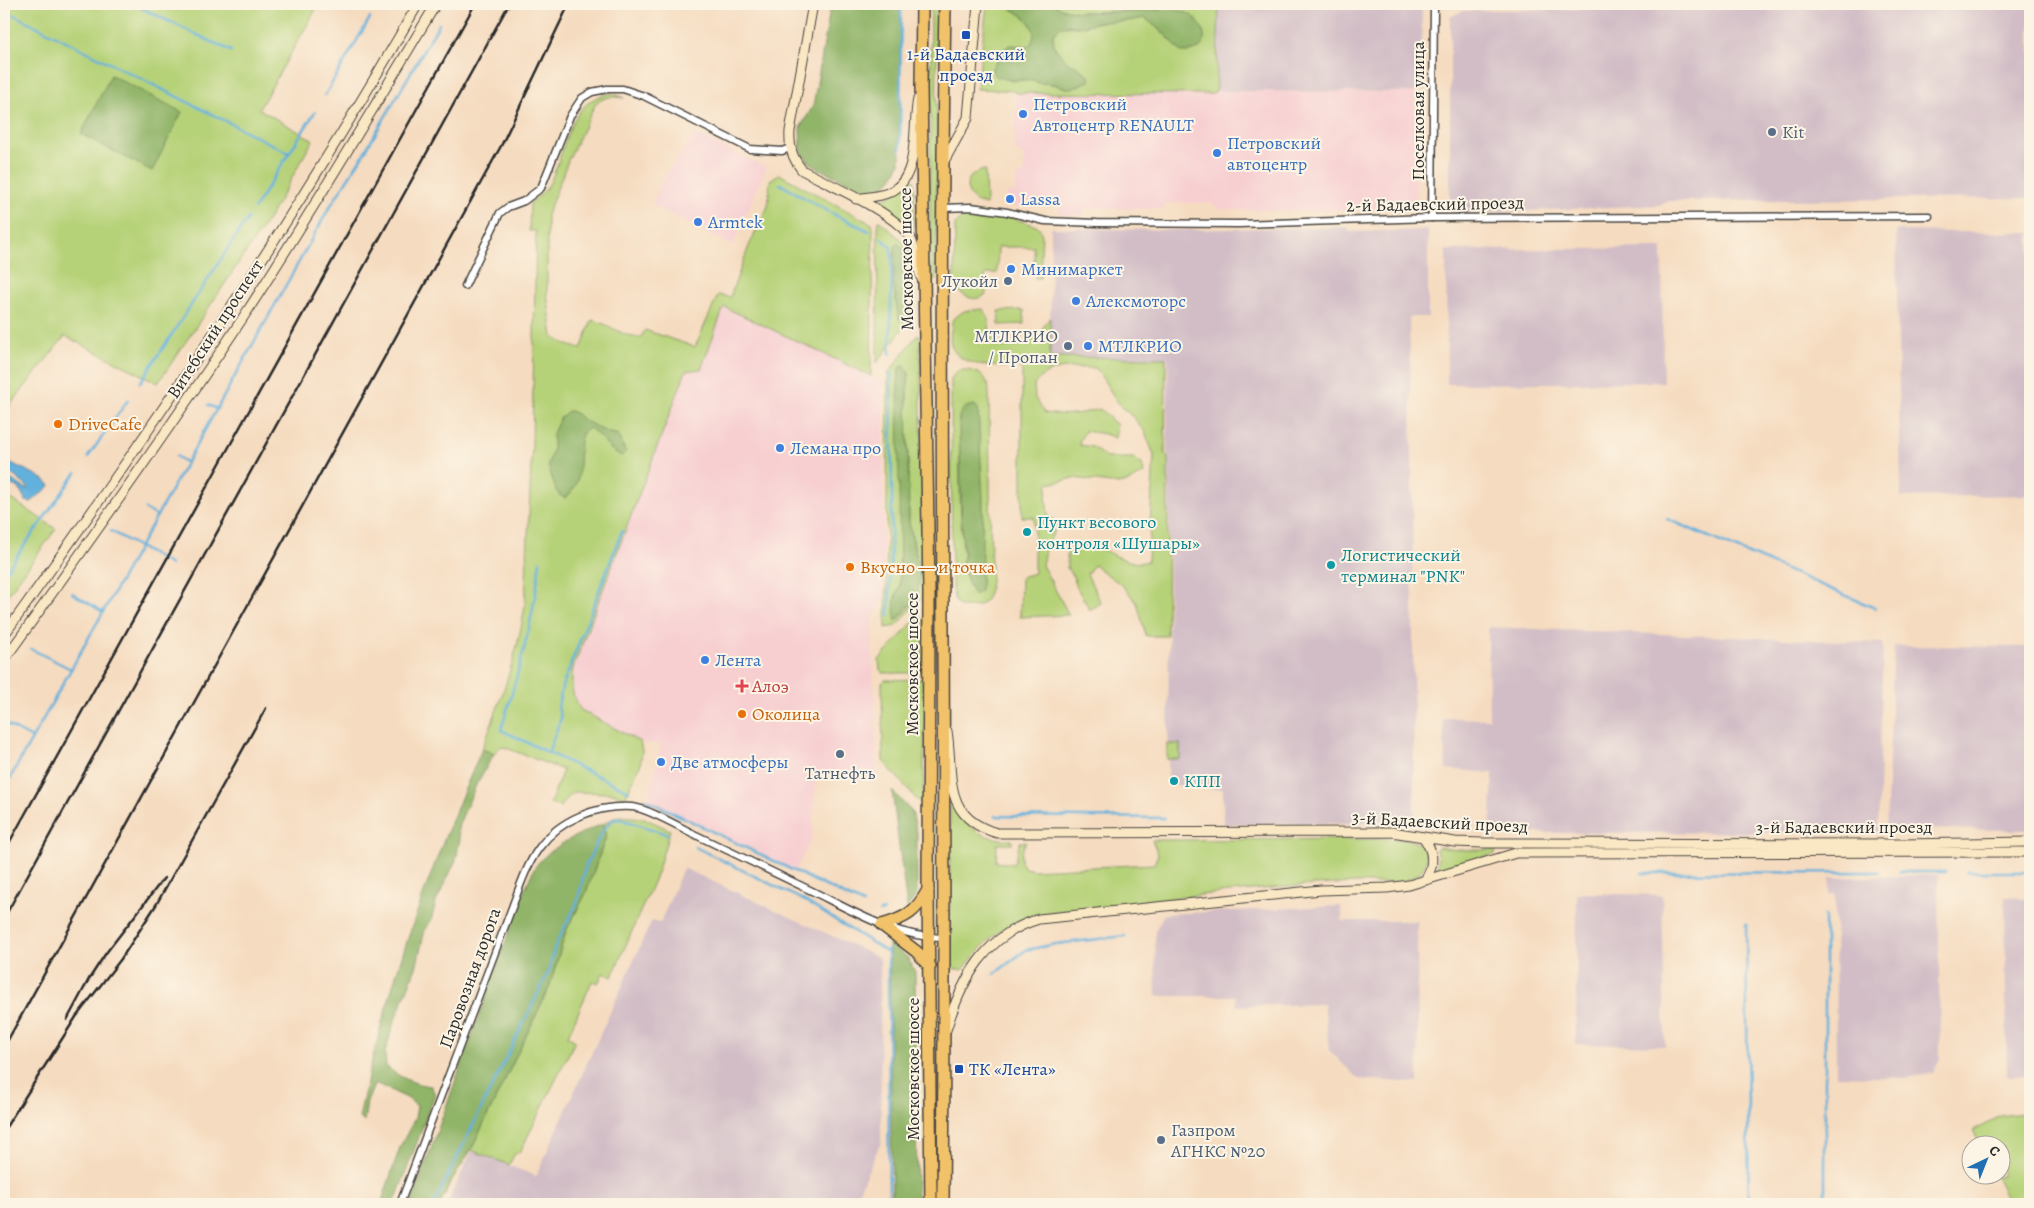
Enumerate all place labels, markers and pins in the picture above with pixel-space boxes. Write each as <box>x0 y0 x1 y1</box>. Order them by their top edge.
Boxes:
marker: 1-й Бадаевский проезд <box>960 29 972 41</box>
place label: 1-й Бадаевский проезд <box>907 42 1025 87</box>
place label: Петровский Автоцентр RENAULT <box>1032 92 1194 137</box>
marker: Петровский Автоцентр RENAULT <box>1017 108 1029 120</box>
place label: Kit <box>1782 120 1804 144</box>
marker: Kit <box>1766 126 1778 138</box>
place label: Петровский автоцентр <box>1227 131 1321 176</box>
marker: Петровский автоцентр <box>1211 147 1223 159</box>
place label: Lassa <box>1020 187 1061 211</box>
marker: Lassa <box>1004 193 1016 205</box>
place label: Armtek <box>707 210 763 234</box>
marker: Armtek <box>692 216 704 228</box>
place label: Минимаркет <box>1021 257 1123 281</box>
marker: Минимаркет <box>1005 263 1017 275</box>
place label: Лукойл <box>941 269 998 293</box>
marker: Лукойл <box>1002 275 1014 287</box>
place label: Алексмоторс <box>1085 289 1186 313</box>
marker: Алексмоторс <box>1070 295 1082 307</box>
place label: МТЛКРИО / Пропан <box>974 324 1058 369</box>
place label: МТЛКРИО <box>1098 334 1182 358</box>
marker: МТЛКРИО / Пропан <box>1062 340 1074 352</box>
marker: МТЛКРИО <box>1082 340 1094 352</box>
place label: DriveCafe <box>68 412 142 436</box>
marker: DriveCafe <box>52 418 64 430</box>
place label: Лемана про <box>790 436 881 460</box>
marker: Лемана про <box>774 442 786 454</box>
place label: Пункт весового контроля «Шушары» <box>1037 510 1200 555</box>
marker: Пункт весового контроля «Шушары» <box>1021 526 1033 538</box>
place label: Логистический терминал "PNK" <box>1341 543 1465 588</box>
place label: Вкусно — и точка <box>860 555 996 579</box>
marker: Логистический терминал "PNK" <box>1325 559 1337 571</box>
marker: Вкусно — и точка <box>844 561 856 573</box>
place label: Лента <box>715 648 762 672</box>
marker: Лента <box>699 654 711 666</box>
place label: Алоэ <box>751 674 789 698</box>
marker: Алоэ <box>736 680 748 692</box>
place label: Околица <box>752 702 821 726</box>
marker: Околица <box>736 708 748 720</box>
marker: Татнефть <box>834 748 846 760</box>
place label: Две атмосферы <box>671 750 788 774</box>
marker: Две атмосферы <box>655 756 667 768</box>
place label: Татнефть <box>805 761 875 785</box>
place label: КПП <box>1184 769 1221 793</box>
marker: КПП <box>1168 775 1180 787</box>
place label: ТК «Лента» <box>969 1057 1056 1081</box>
marker: ТК «Лента» <box>953 1063 965 1075</box>
place label: Газпром АГНКС №20 <box>1170 1118 1265 1163</box>
marker: Газпром АГНКС №20 <box>1155 1134 1167 1146</box>

